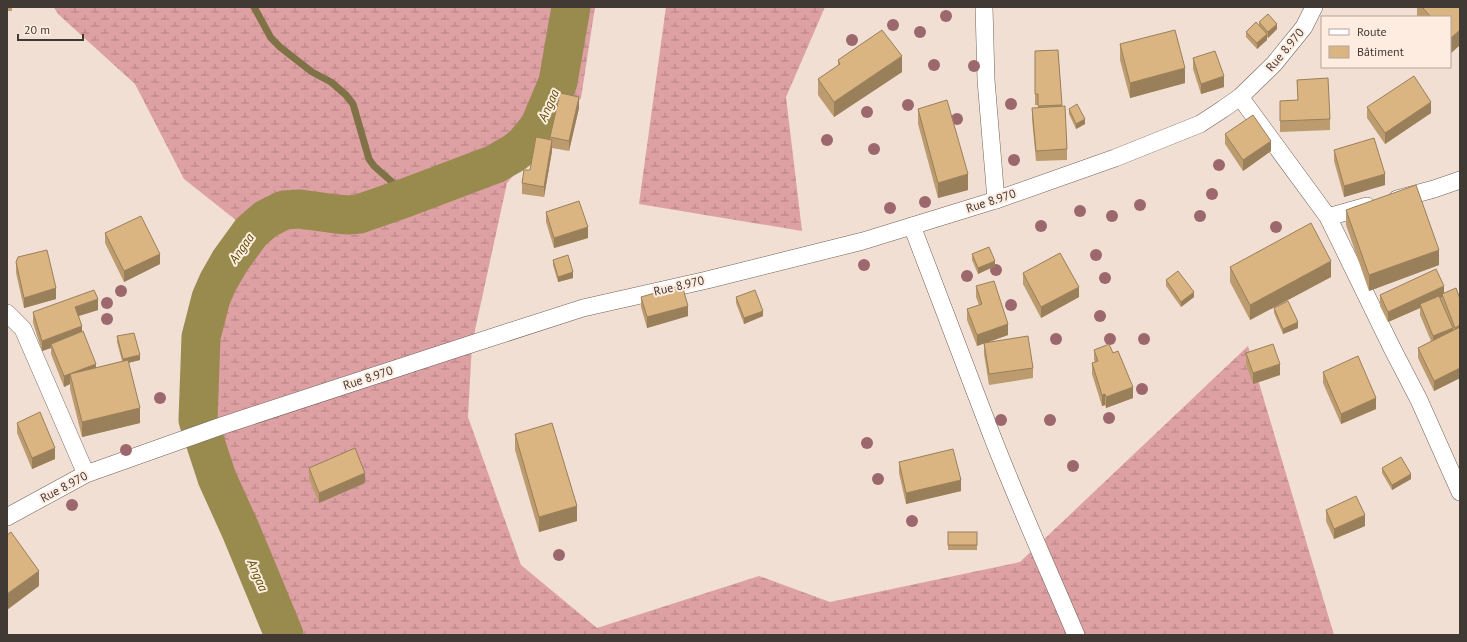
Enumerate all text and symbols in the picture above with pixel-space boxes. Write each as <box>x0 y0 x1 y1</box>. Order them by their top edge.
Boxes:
scale bar <box>18 16 83 42</box>
legend <box>1321 16 1451 68</box>
text: 20 m <box>24 22 50 37</box>
text: Route <box>1357 24 1387 39</box>
street label: Rue 8.970 <box>1262 25 1307 74</box>
text: Bâtiment <box>1357 44 1404 59</box>
water label: Angaa <box>534 86 563 125</box>
street label: Rue 8.970 <box>964 185 1018 216</box>
water label: Angaa <box>224 229 258 268</box>
street label: Rue 8.970 <box>652 272 706 299</box>
street label: Rue 8.970 <box>341 362 395 393</box>
street label: Rue 8.970 <box>37 468 90 505</box>
water label: Angaa <box>243 556 272 594</box>

